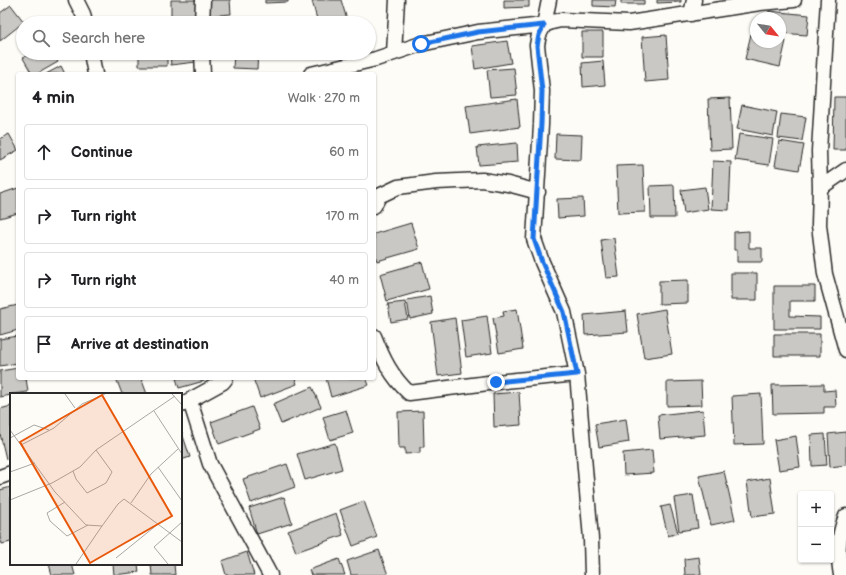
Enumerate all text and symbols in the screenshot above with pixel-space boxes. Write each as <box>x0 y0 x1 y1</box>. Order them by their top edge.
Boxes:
north arrow <box>750 12 786 48</box>
search box <box>16 16 376 60</box>
icon: search <box>30 27 52 49</box>
text: Search here <box>62 29 145 48</box>
route start <box>412 35 430 53</box>
text: 4 min <box>32 88 75 108</box>
text: Walk · 270 m <box>288 90 360 106</box>
icon: ahead <box>33 141 55 163</box>
text: Continue <box>71 143 133 162</box>
text: 60 m <box>329 144 359 160</box>
icon: right <box>33 205 55 227</box>
text: Turn right <box>71 207 136 226</box>
text: 170 m <box>326 208 359 224</box>
icon: right <box>33 269 55 291</box>
text: Turn right <box>71 271 136 290</box>
text: 40 m <box>329 272 359 288</box>
icon: arrive <box>33 333 55 355</box>
text: Arrive at destination <box>71 335 209 354</box>
route end <box>487 373 505 391</box>
inset map <box>10 393 182 565</box>
map controls <box>798 491 834 563</box>
button: + <box>798 491 834 527</box>
button: − <box>798 527 834 563</box>

